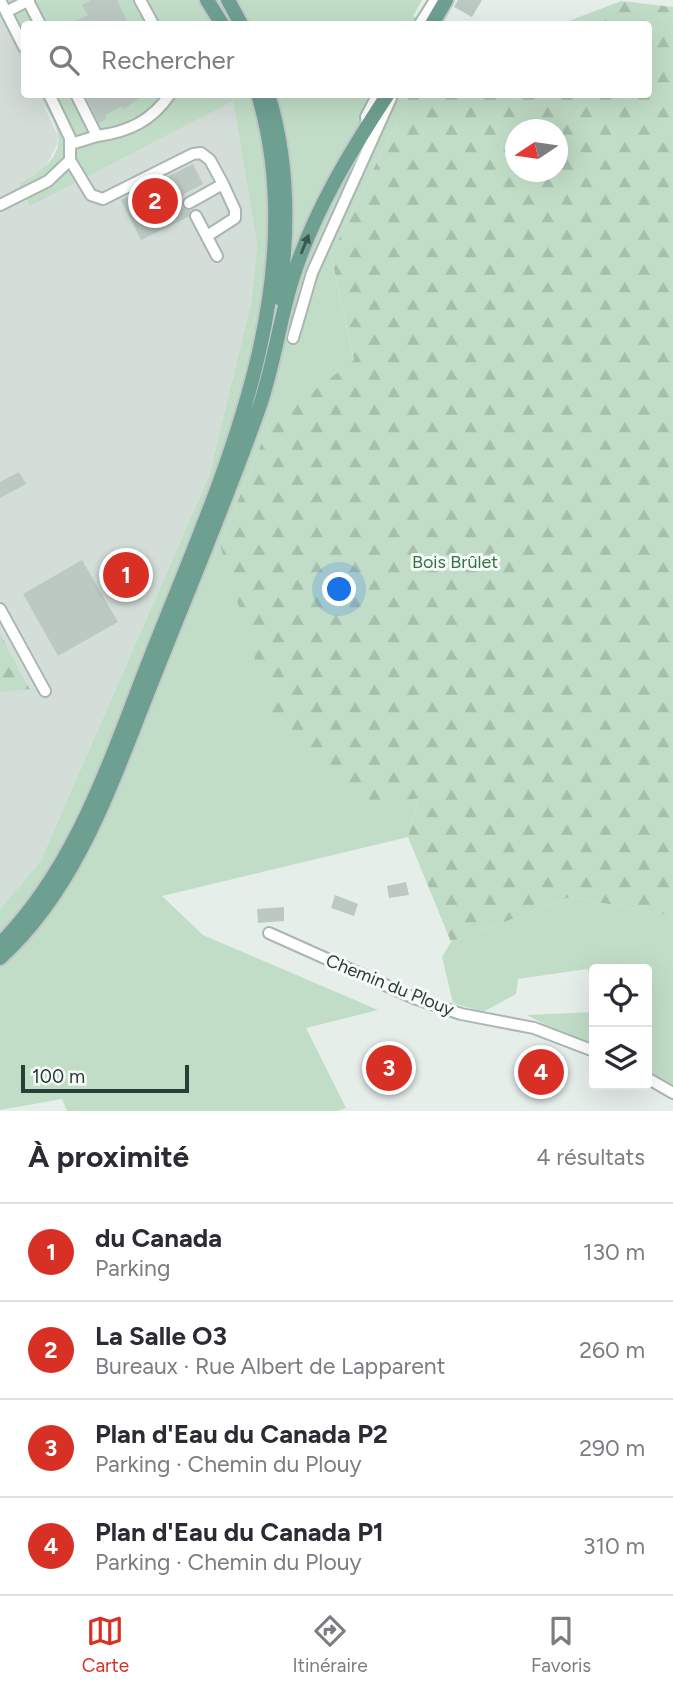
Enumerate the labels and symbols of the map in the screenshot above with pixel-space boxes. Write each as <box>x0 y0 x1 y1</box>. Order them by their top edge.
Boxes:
north arrow <box>505 119 568 182</box>
pin: 2 <box>132 175 178 227</box>
one-way arrow <box>300 233 311 254</box>
pin: 1 <box>103 549 149 601</box>
park label: Bois Brûlet <box>412 551 498 573</box>
your location <box>322 572 356 606</box>
street label: Chemin du Plouy <box>323 949 458 1021</box>
pin: 3 <box>366 1042 412 1094</box>
pin: 4 <box>518 1046 564 1098</box>
scale bar <box>21 1062 189 1094</box>

